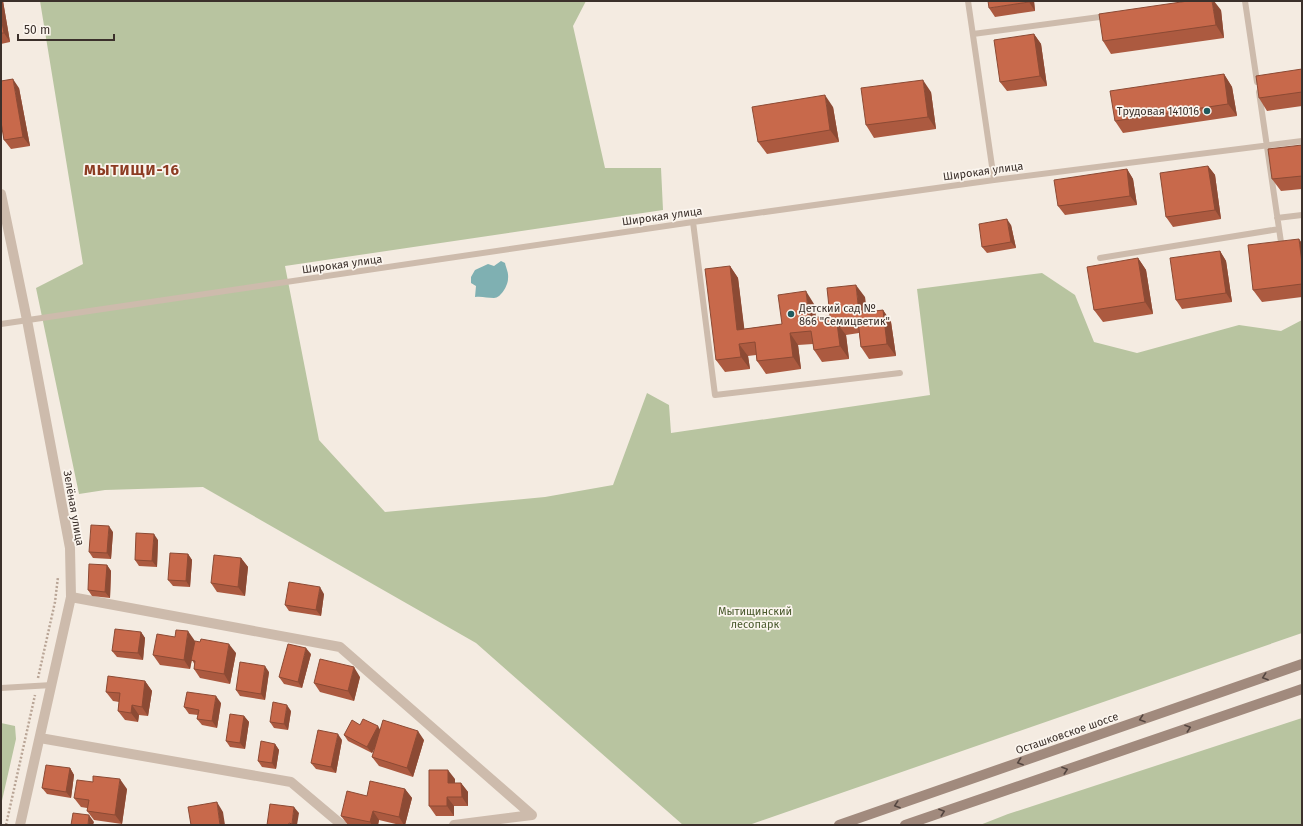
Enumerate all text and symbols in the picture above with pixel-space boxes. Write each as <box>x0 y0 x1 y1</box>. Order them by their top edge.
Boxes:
scale bar <box>18 16 114 42</box>
text: 50 m <box>24 23 50 37</box>
place label: Трудовая 141016 <box>1117 105 1199 118</box>
marker: Трудовая 141016 <box>1202 106 1212 116</box>
street label: Широкая улица <box>942 159 1024 184</box>
district label: МЫТИЩИ-16 <box>84 161 180 179</box>
street label: Широкая улица <box>621 204 703 229</box>
street label: Широкая улица <box>301 252 383 277</box>
place label: Детский сад № 866 "Семицветик" <box>798 302 890 328</box>
marker: Детский сад № 866 "Семицветик" <box>786 309 796 319</box>
street label: Зелёная улица <box>61 469 87 547</box>
park label: Мытищинский лесопарк <box>718 605 792 631</box>
one-way arrow <box>1262 672 1269 680</box>
street label: Осташковское шоссе <box>1014 710 1120 757</box>
one-way arrow <box>1139 715 1146 723</box>
one-way arrow <box>1185 724 1192 733</box>
one-way arrow <box>1016 757 1023 766</box>
one-way arrow <box>1062 766 1069 775</box>
one-way arrow <box>893 800 900 809</box>
one-way arrow <box>939 809 946 817</box>

